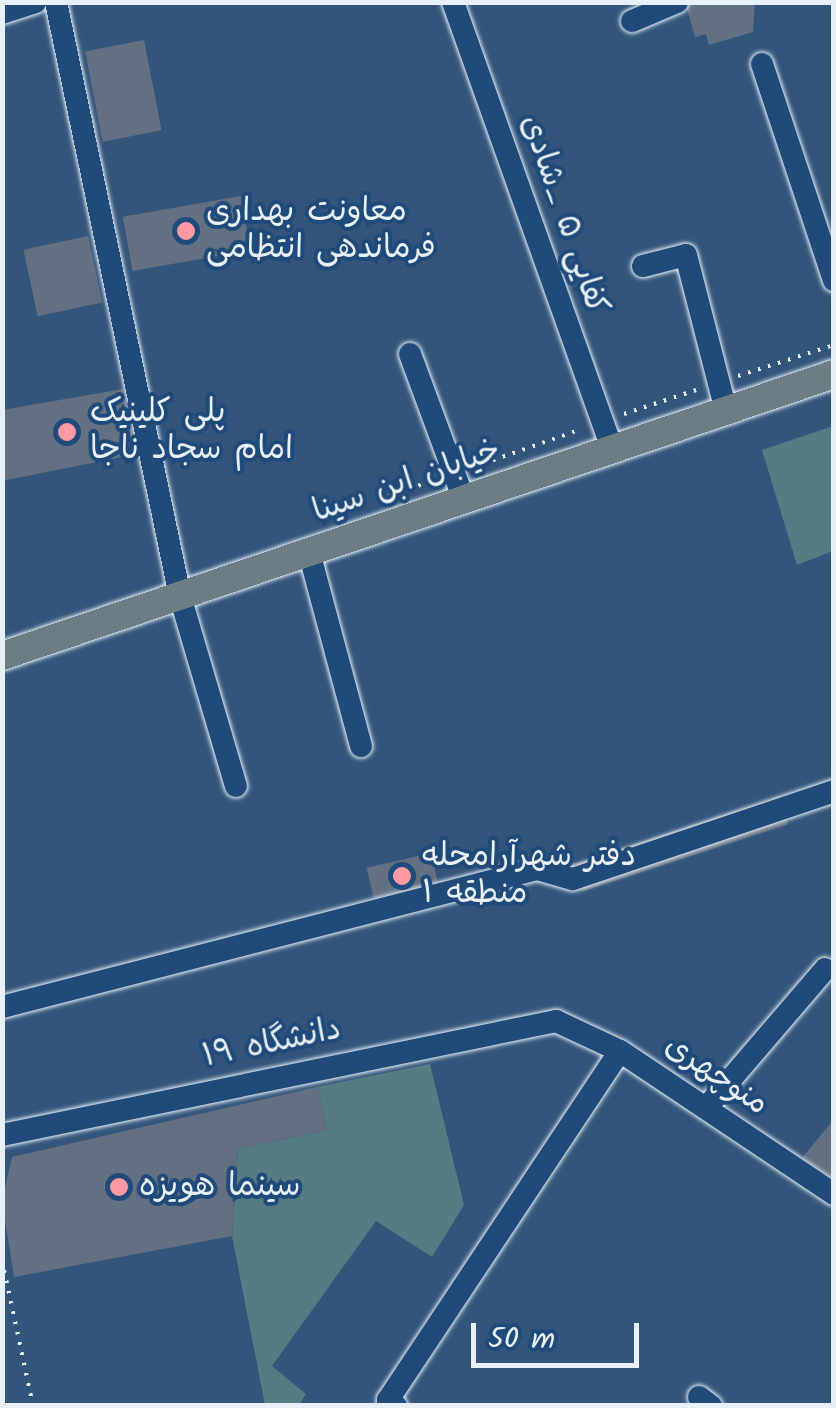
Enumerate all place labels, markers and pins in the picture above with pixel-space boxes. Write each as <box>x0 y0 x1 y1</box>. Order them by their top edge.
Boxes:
place label: معاونت بهداری فرماندهی انتظامی <box>206 194 436 269</box>
marker: معاونت بهداری فرماندهی انتظامی <box>175 220 197 242</box>
place label: پلی کلینیک امام سجاد ناجا <box>90 395 293 470</box>
marker: پلی کلینیک امام سجاد ناجا <box>54 419 80 445</box>
place label: دفتر شهرآرامحله منطقه ۱ <box>422 839 636 914</box>
marker: دفتر شهرآرامحله منطقه ۱ <box>391 865 413 887</box>
place label: سینما هویزه <box>139 1168 301 1206</box>
marker: سینما هویزه <box>108 1176 130 1198</box>

